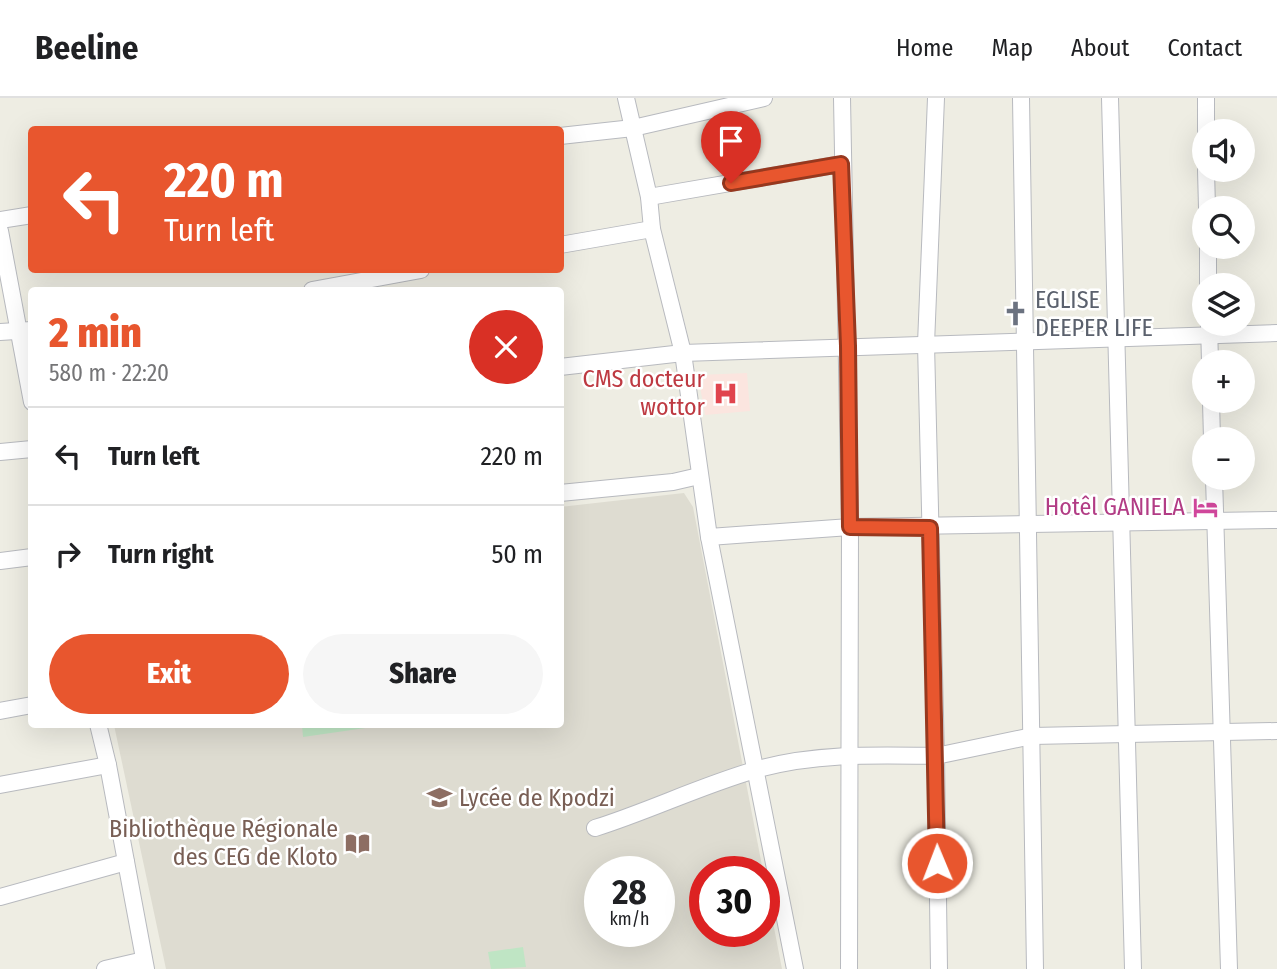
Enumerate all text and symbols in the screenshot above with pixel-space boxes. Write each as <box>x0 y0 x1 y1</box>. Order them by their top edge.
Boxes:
text: Beeline <box>35 28 139 68</box>
text: Home <box>896 34 953 62</box>
text: Map <box>991 34 1033 62</box>
text: About <box>1071 34 1129 62</box>
text: Contact <box>1167 34 1242 62</box>
pin <box>701 111 761 183</box>
map controls <box>1192 119 1255 490</box>
button: sound <box>1192 119 1255 182</box>
icon: arrive <box>712 122 750 160</box>
text: 220 m <box>164 151 284 210</box>
icon: left <box>49 154 140 245</box>
button: search <box>1192 196 1255 259</box>
text: Turn left <box>164 211 274 249</box>
button: layers <box>1192 273 1255 336</box>
place label: EGLISE DEEPER LIFE <box>1035 286 1153 342</box>
church icon: EGLISE DEEPER LIFE <box>1001 300 1029 328</box>
text: 2 min <box>49 308 142 358</box>
button: close <box>469 310 543 384</box>
button: + <box>1192 350 1255 413</box>
text: 580 m · 22:20 <box>49 359 169 387</box>
place label: CMS docteur wottor <box>583 365 706 421</box>
hospital icon: CMS docteur wottor <box>711 379 739 407</box>
button: − <box>1192 427 1255 490</box>
icon: left <box>49 437 87 475</box>
text: Turn left <box>108 441 200 472</box>
text: 220 m <box>480 441 543 472</box>
place label: Hotêl GANIELA <box>1045 493 1185 521</box>
hotel icon: Hotêl GANIELA <box>1191 493 1219 521</box>
icon: right <box>49 535 87 573</box>
text: Turn right <box>108 539 214 570</box>
text: 50 m <box>491 539 543 570</box>
button: Exit <box>49 634 289 714</box>
button: Share <box>303 634 543 714</box>
school or university icon: Lycée de Kpodzi <box>425 784 453 812</box>
place label: Lycée de Kpodzi <box>459 784 615 812</box>
place label: Bibliothèque Régionale des CEG de Kloto <box>109 815 338 871</box>
position arrow <box>900 826 974 900</box>
library icon: Bibliothèque Régionale des CEG de Kloto <box>344 829 372 857</box>
speed limit sign: 30 <box>689 856 780 947</box>
text: 28 <box>612 871 647 913</box>
text: km/h <box>609 908 650 930</box>

